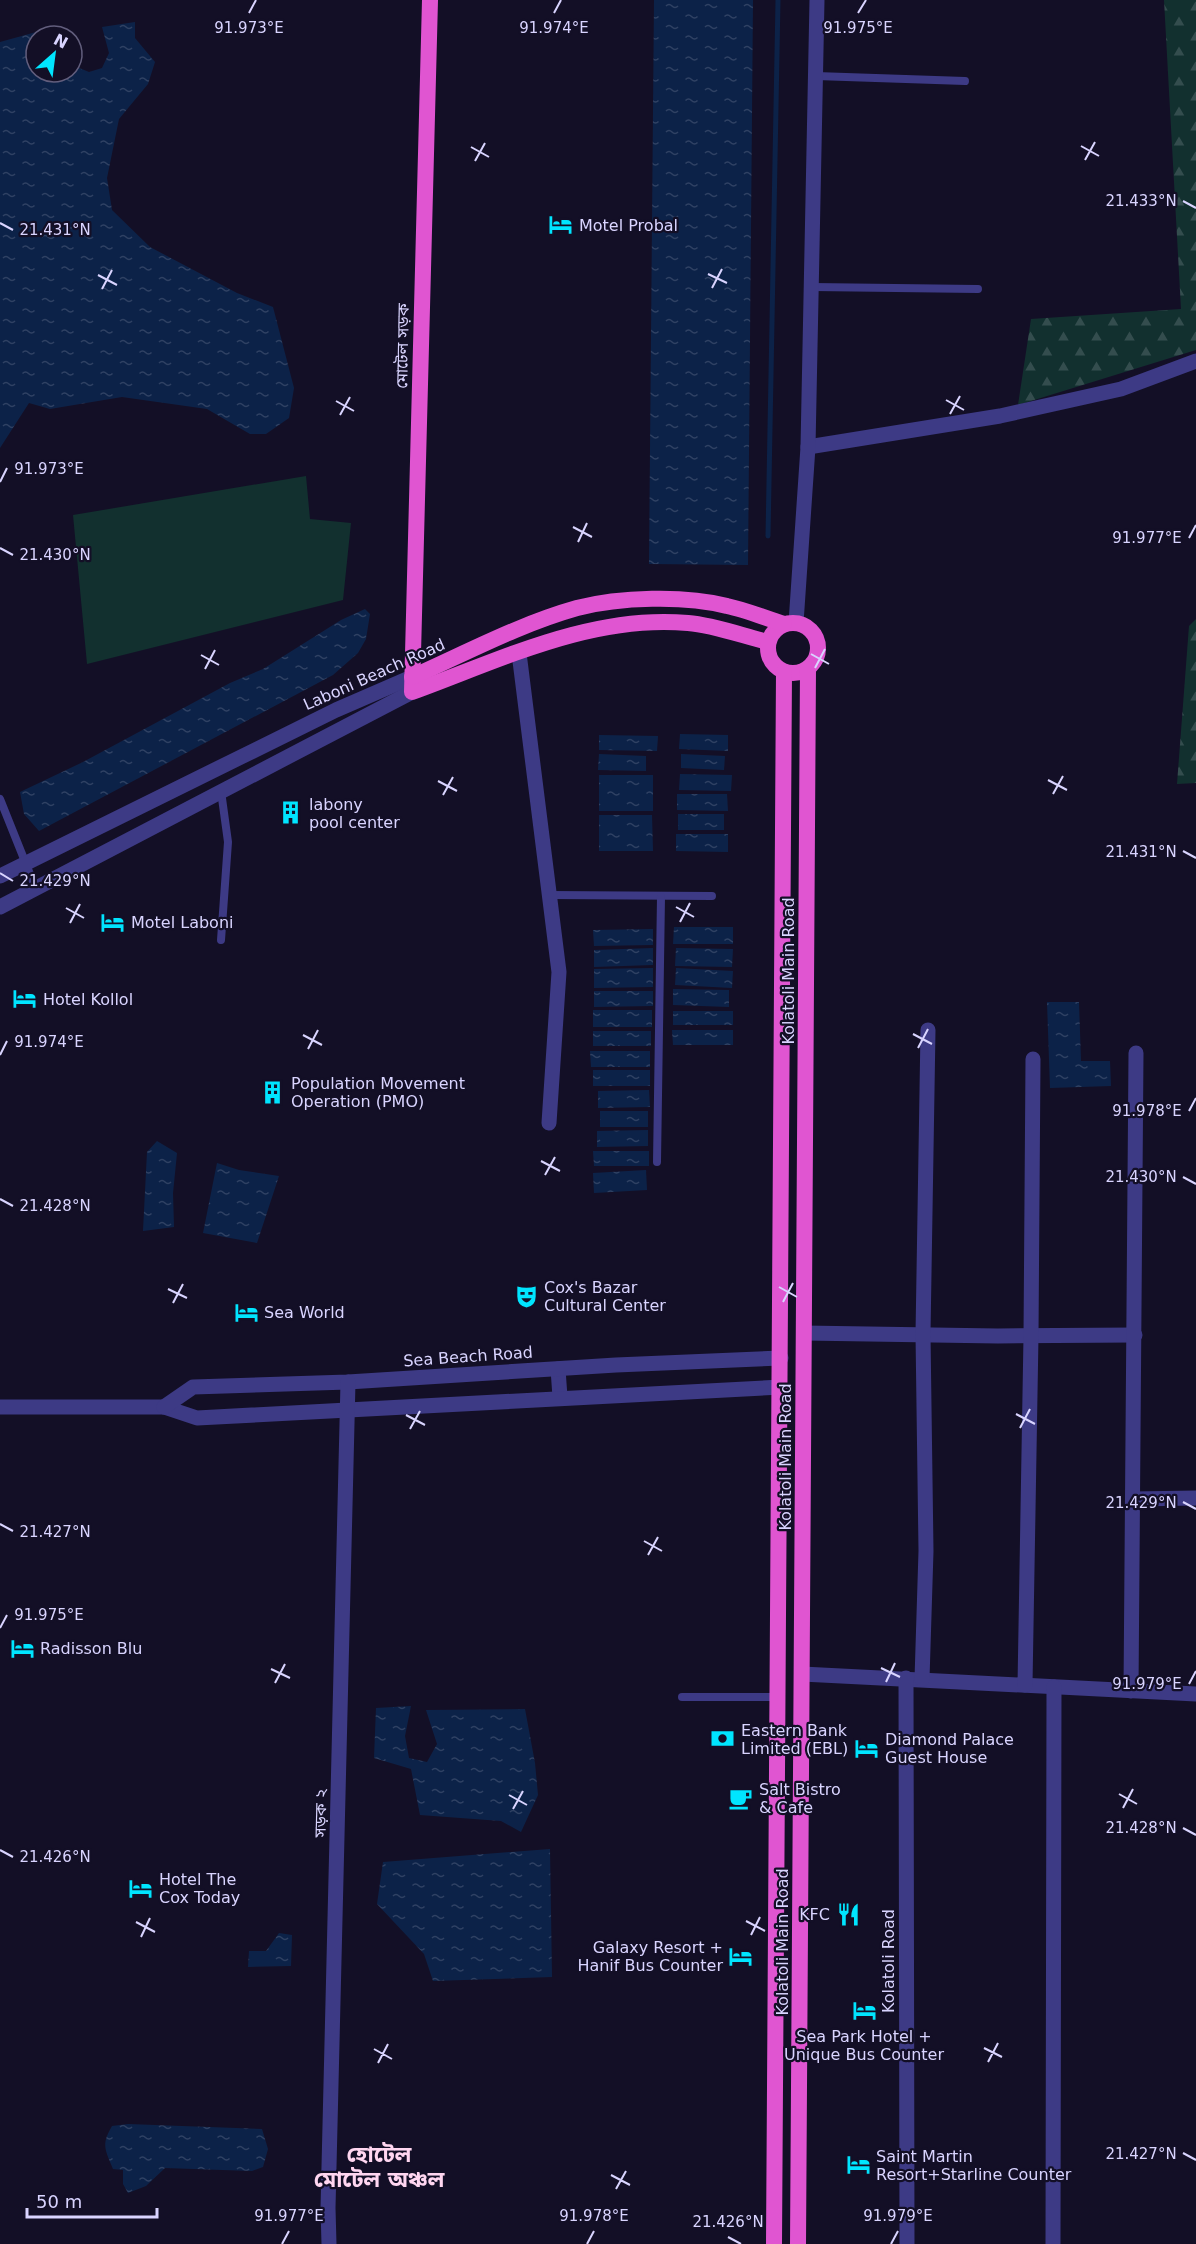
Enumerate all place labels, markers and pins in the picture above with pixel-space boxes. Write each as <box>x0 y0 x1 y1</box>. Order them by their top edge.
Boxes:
hotel icon: Motel Probal <box>548 212 574 238</box>
place label: Motel Probal <box>579 216 678 235</box>
place label: labony pool center <box>309 795 400 832</box>
building icon: labony pool center <box>278 800 304 826</box>
hotel icon: Motel Laboni <box>100 909 126 935</box>
place label: Motel Laboni <box>131 913 234 932</box>
hotel icon: Hotel Kollol <box>12 986 38 1012</box>
place label: Hotel Kollol <box>43 990 133 1009</box>
place label: Population Movement Operation (PMO) <box>291 1074 465 1111</box>
building icon: Population Movement Operation (PMO) <box>260 1079 286 1105</box>
place label: Cox's Bazar Cultural Center <box>544 1278 666 1315</box>
theatre icon: Cox's Bazar Cultural Center <box>513 1283 539 1309</box>
hotel icon: Sea World <box>233 1299 259 1325</box>
place label: Sea World <box>264 1303 345 1322</box>
hotel icon: Radisson Blu <box>9 1635 35 1661</box>
place label: Radisson Blu <box>40 1639 142 1658</box>
place label: Eastern Bank Limited (EBL) <box>741 1721 848 1758</box>
bank icon: Eastern Bank Limited (EBL) <box>710 1726 736 1752</box>
place label: Diamond Palace Guest House <box>885 1730 1014 1767</box>
hotel icon: Diamond Palace Guest House <box>854 1735 880 1761</box>
place label: Salt Bistro & Cafe <box>759 1780 841 1817</box>
cafe icon: Salt Bistro & Cafe <box>728 1785 754 1811</box>
place label: Hotel The Cox Today <box>159 1870 240 1907</box>
hotel icon: Hotel The Cox Today <box>128 1875 154 1901</box>
restaurant icon: KFC <box>835 1901 861 1927</box>
place label: KFC <box>799 1905 830 1924</box>
place label: Galaxy Resort + Hanif Bus Counter <box>577 1938 723 1975</box>
hotel icon: Galaxy Resort + Hanif Bus Counter <box>728 1943 754 1969</box>
hotel icon: Sea Park Hotel + Unique Bus Counter <box>851 1998 877 2024</box>
place label: Sea Park Hotel + Unique Bus Counter <box>784 2027 944 2064</box>
place label: Saint Martin Resort+Starline Counter <box>876 2147 1072 2184</box>
hotel icon: Saint Martin Resort+Starline Counter <box>845 2152 871 2178</box>

